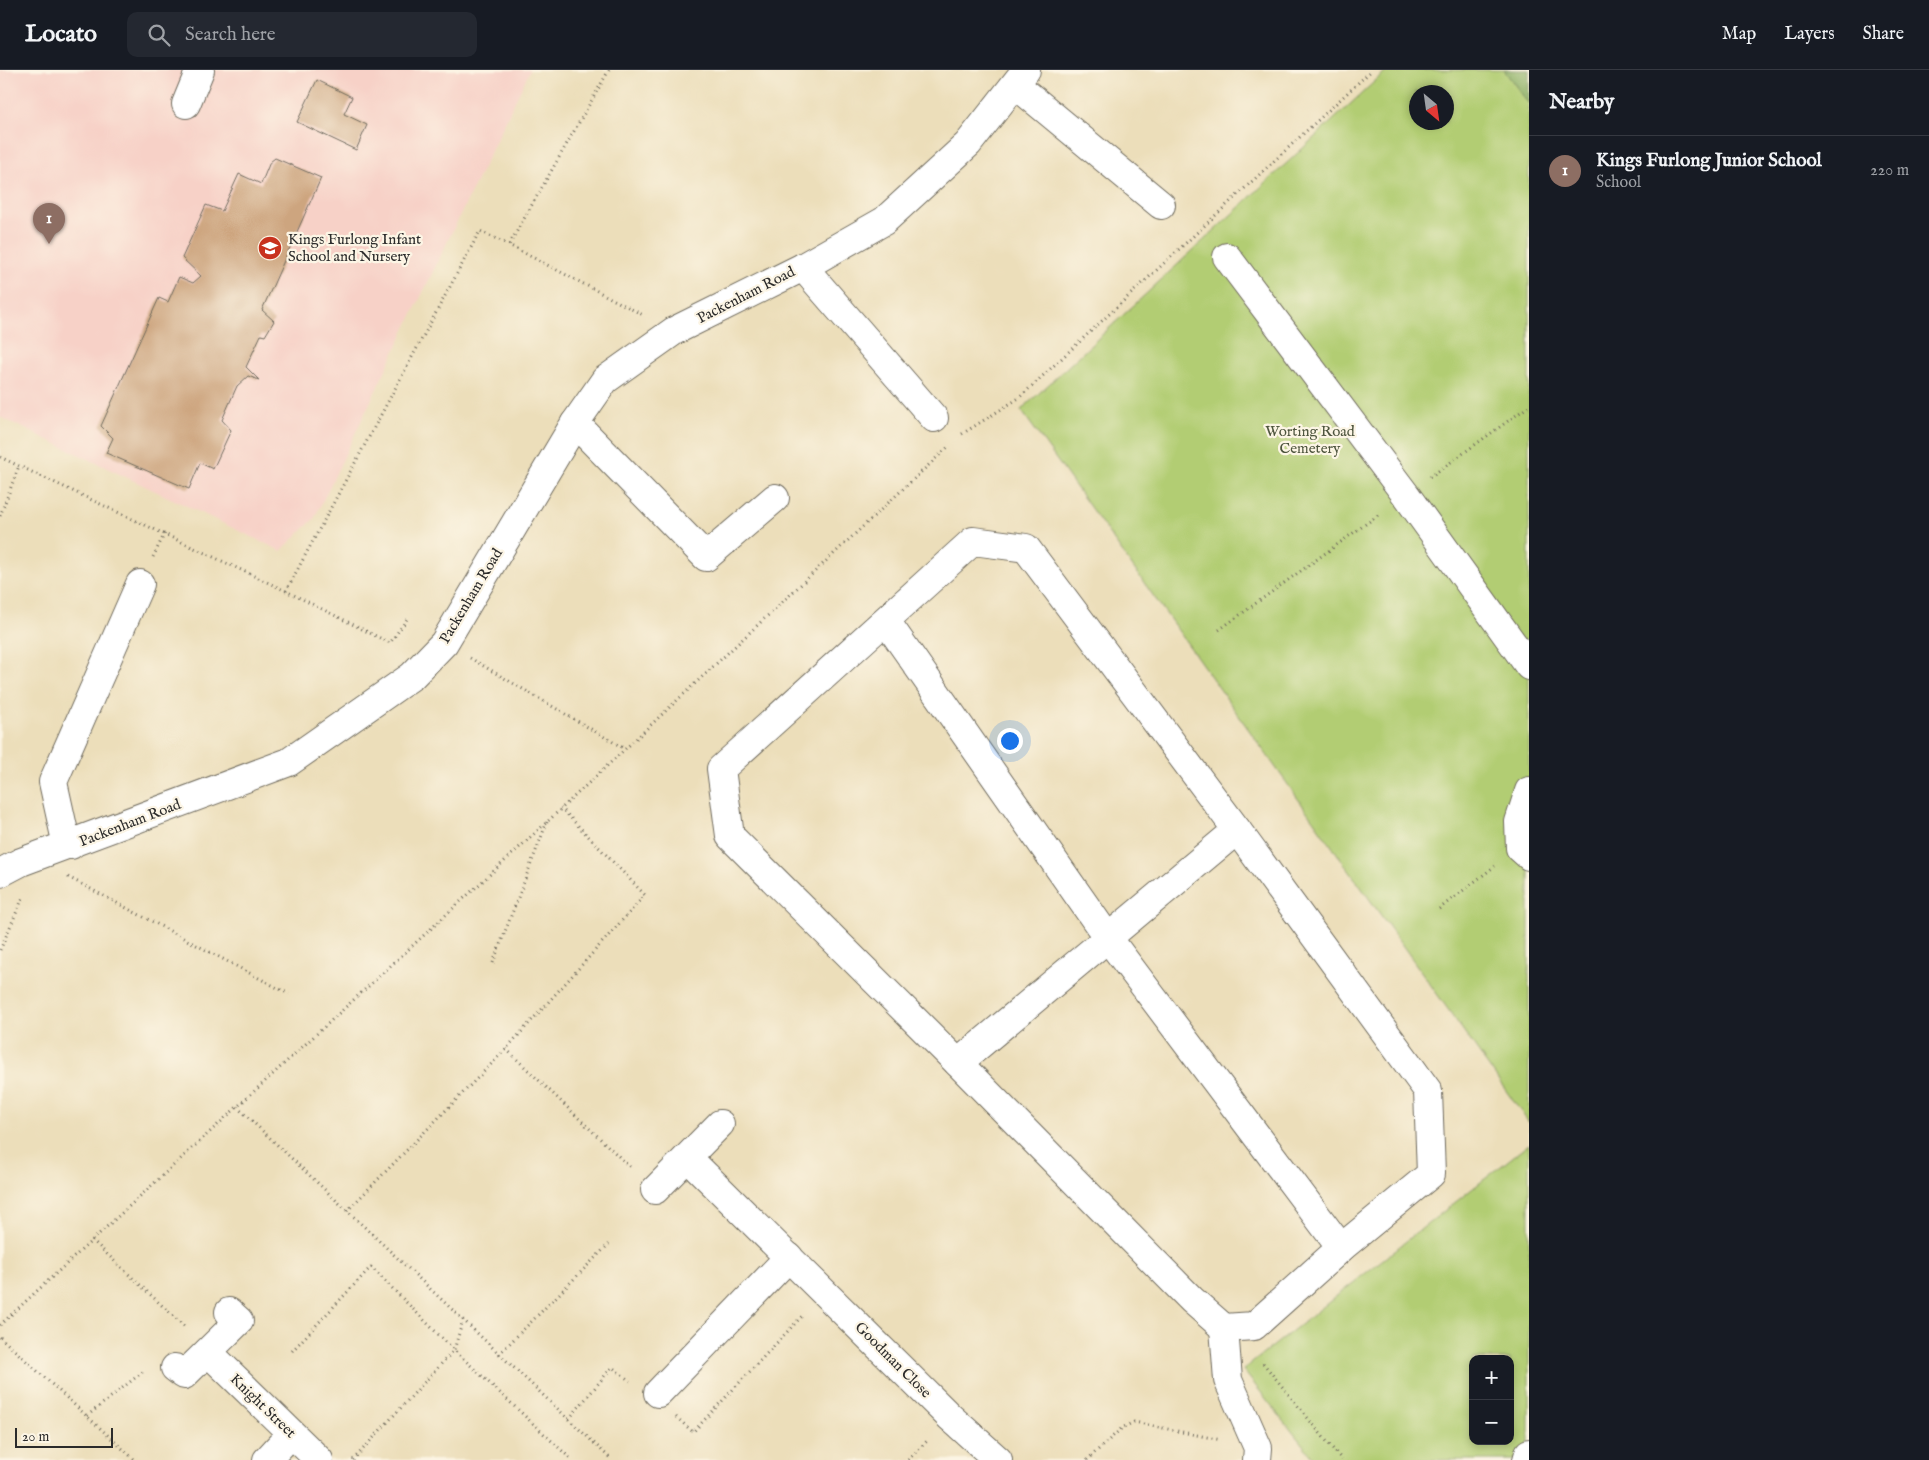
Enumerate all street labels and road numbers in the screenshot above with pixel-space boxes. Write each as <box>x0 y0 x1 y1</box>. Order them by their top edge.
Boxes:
street label: Packenham Road <box>694 262 799 328</box>
street label: Packenham Road <box>435 544 507 647</box>
street label: Packenham Road <box>76 795 185 851</box>
street label: Goodman Close <box>851 1318 935 1402</box>
street label: Knight Street <box>226 1370 300 1442</box>

